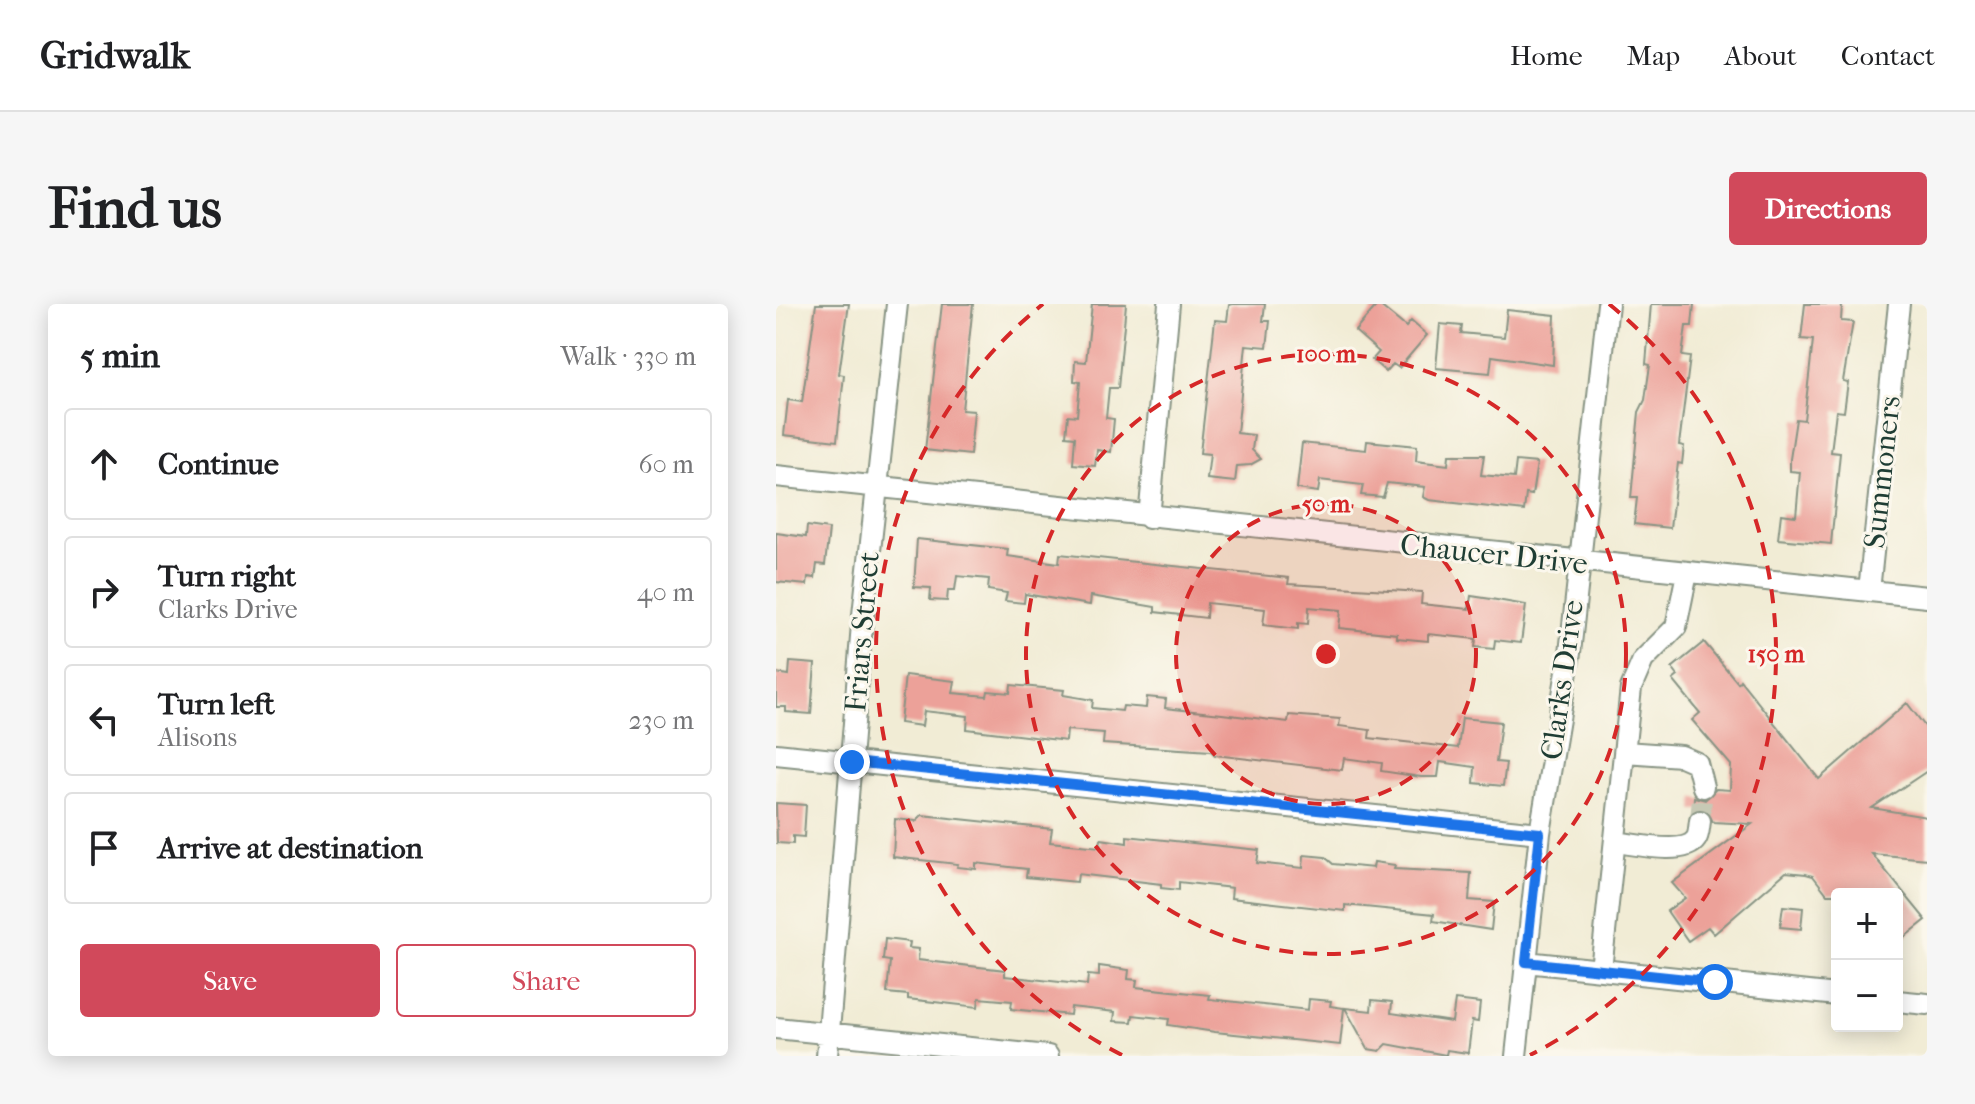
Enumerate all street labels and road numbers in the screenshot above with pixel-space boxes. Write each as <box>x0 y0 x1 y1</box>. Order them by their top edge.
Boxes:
street label: Summoners <box>1857 394 1908 550</box>
street label: Chaucer Drive <box>1399 527 1590 582</box>
street label: Friars Street <box>838 550 887 714</box>
street label: Clarks Drive <box>1534 598 1591 762</box>

